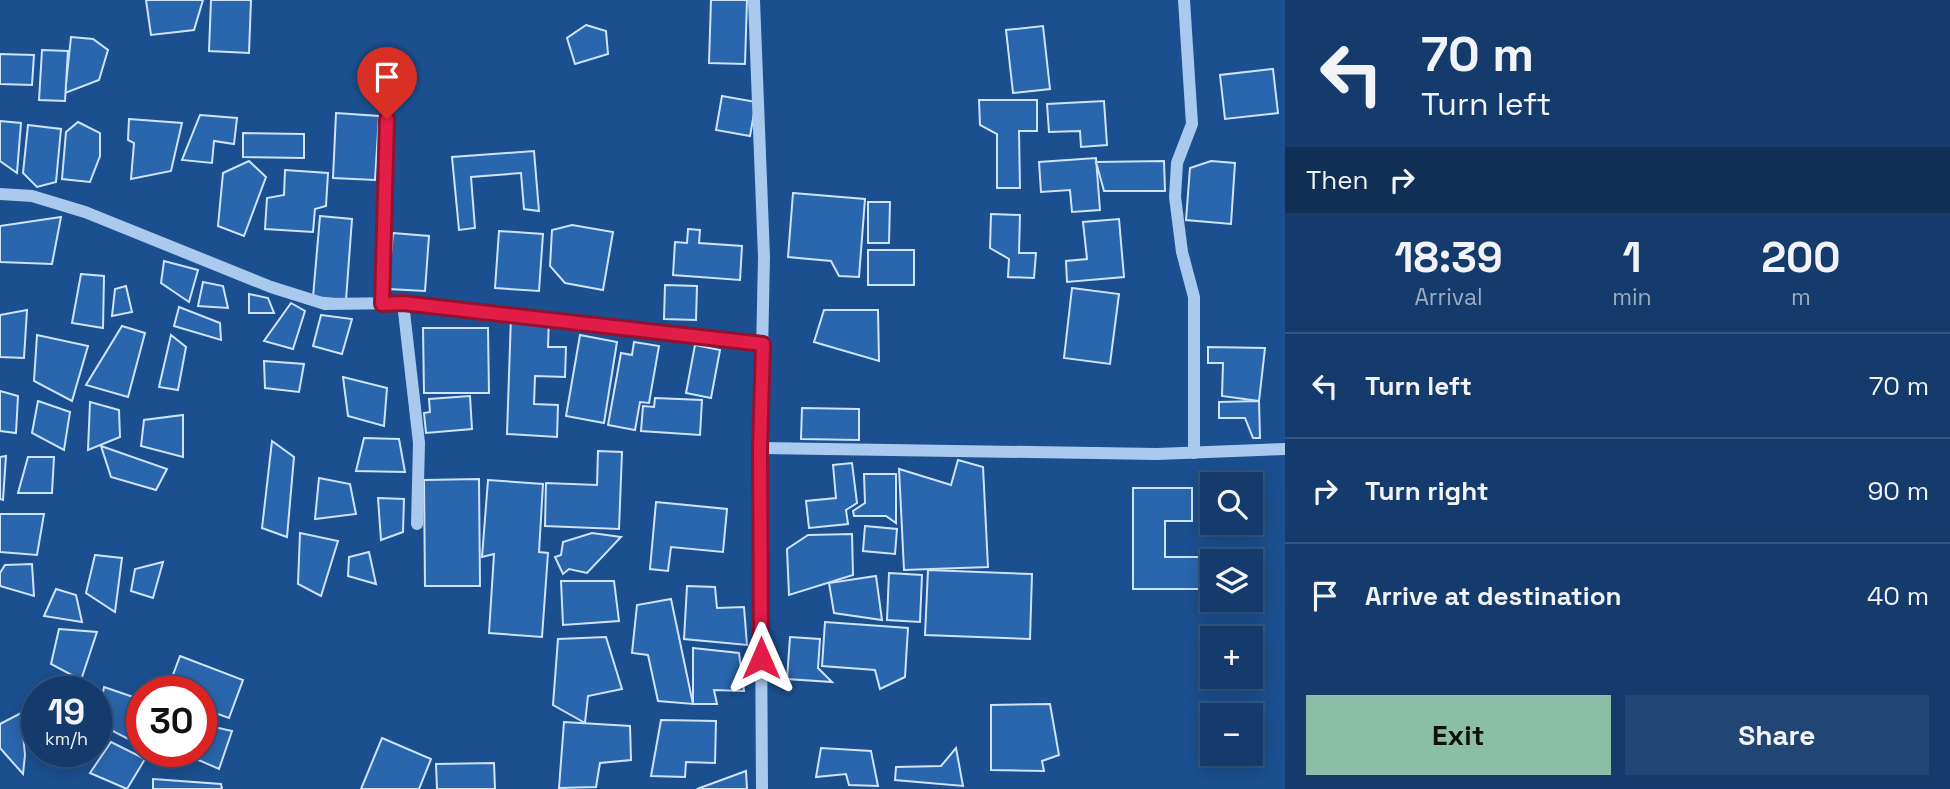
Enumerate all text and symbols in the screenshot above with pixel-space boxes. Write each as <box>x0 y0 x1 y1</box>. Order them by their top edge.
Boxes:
text: 70 m <box>1421 23 1534 85</box>
icon: left <box>1306 28 1397 119</box>
pin <box>357 47 417 119</box>
icon: arrive <box>368 58 406 96</box>
text: Turn left <box>1421 84 1551 124</box>
icon: right <box>1383 161 1421 199</box>
text: Then <box>1306 163 1369 197</box>
text: 18:39 <box>1394 231 1503 284</box>
text: 1 <box>1622 231 1641 284</box>
text: 200 <box>1761 231 1841 284</box>
text: Arrival <box>1414 282 1483 312</box>
text: min <box>1612 282 1652 312</box>
text: m <box>1791 282 1811 312</box>
icon: left <box>1306 367 1344 405</box>
text: Turn left <box>1365 369 1472 403</box>
text: 70 m <box>1869 369 1929 403</box>
map controls <box>1200 472 1263 766</box>
button: search <box>1200 472 1263 535</box>
icon: right <box>1306 472 1344 510</box>
text: Turn right <box>1365 474 1489 508</box>
text: 90 m <box>1867 474 1929 508</box>
button: layers <box>1200 549 1263 612</box>
icon: arrive <box>1306 577 1344 615</box>
text: Arrive at destination <box>1365 579 1622 613</box>
text: 40 m <box>1867 579 1929 613</box>
position arrow <box>724 621 798 695</box>
button: + <box>1200 626 1263 689</box>
speed limit sign: 30 <box>126 676 217 767</box>
text: 19 <box>48 690 85 734</box>
button: Exit <box>1306 695 1611 775</box>
button: Share <box>1625 695 1929 775</box>
button: − <box>1200 703 1263 766</box>
text: km/h <box>45 727 88 750</box>

